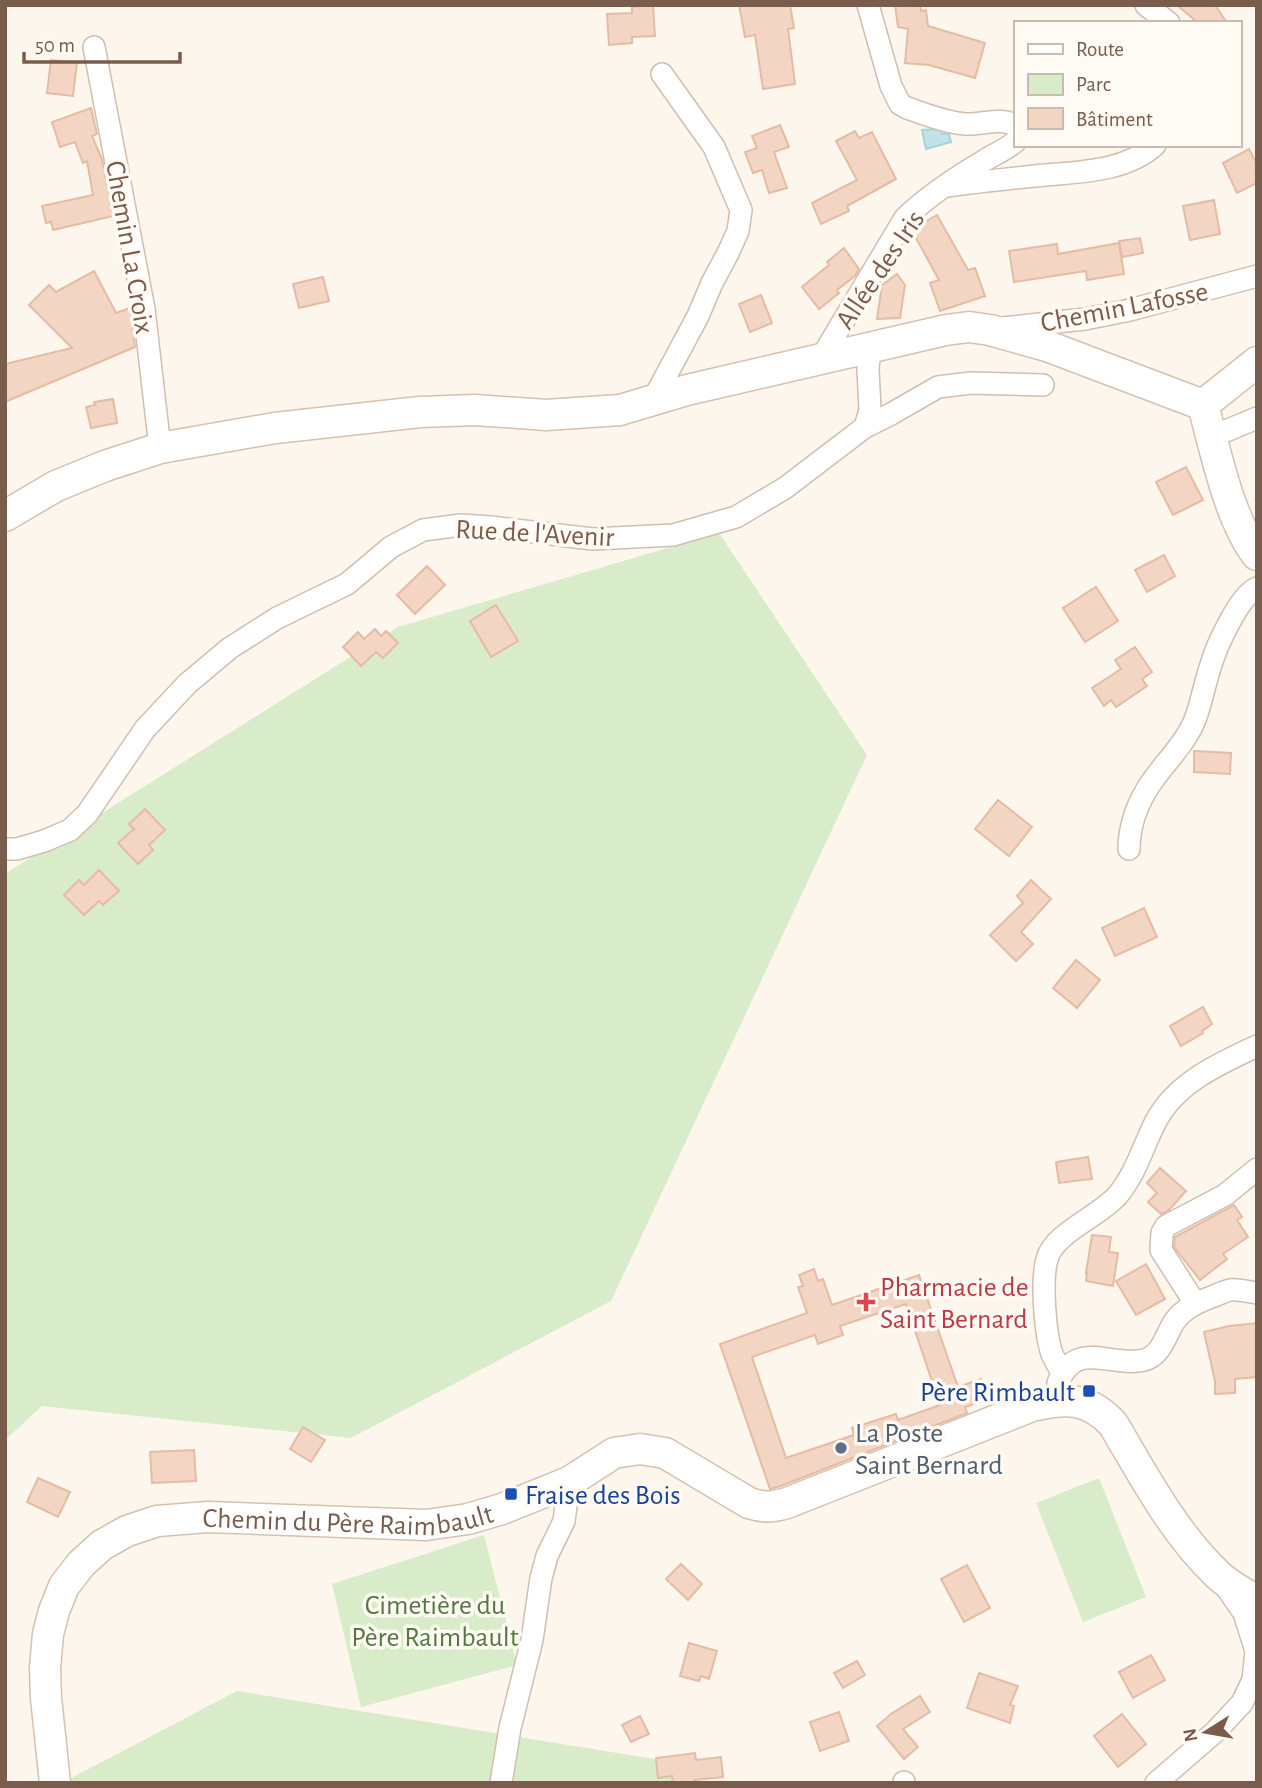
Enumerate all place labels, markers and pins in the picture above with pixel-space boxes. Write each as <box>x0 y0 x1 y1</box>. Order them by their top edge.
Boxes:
place label: Pharmacie de Saint Bernard <box>880 1274 1029 1334</box>
marker: Pharmacie de Saint Bernard <box>858 1294 874 1310</box>
place label: Père Rimbault <box>920 1379 1075 1407</box>
marker: Père Rimbault <box>1081 1383 1097 1399</box>
place label: La Poste Saint Bernard <box>855 1420 1003 1480</box>
marker: La Poste Saint Bernard <box>833 1440 849 1456</box>
place label: Fraise des Bois <box>525 1482 681 1510</box>
marker: Fraise des Bois <box>503 1486 519 1502</box>

